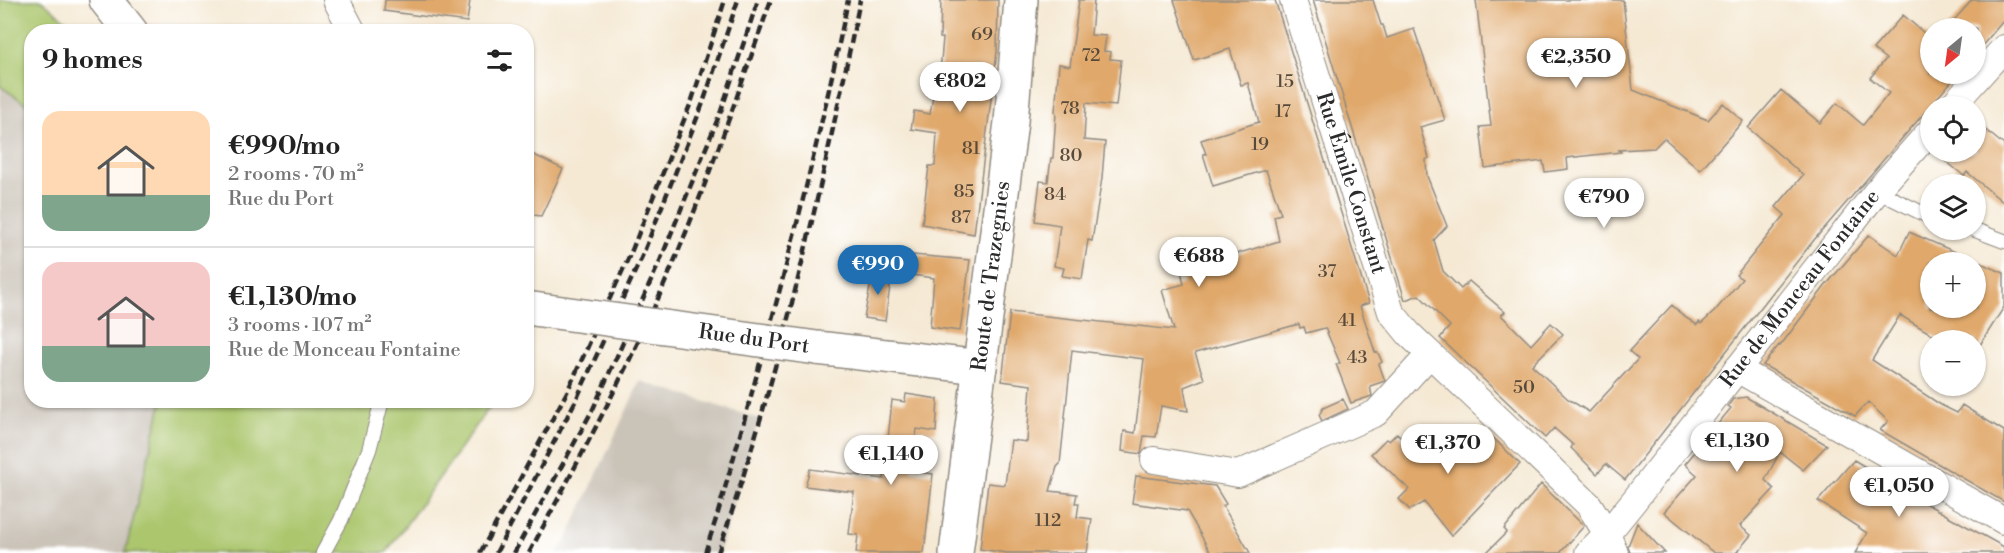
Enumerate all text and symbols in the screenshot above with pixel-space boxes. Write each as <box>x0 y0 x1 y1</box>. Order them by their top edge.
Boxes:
north arrow <box>1920 18 1986 84</box>
map controls <box>1920 18 1986 396</box>
house number: 69 <box>971 23 993 46</box>
pin: €2,350 <box>1527 38 1625 89</box>
text: 9 homes <box>42 44 143 76</box>
icon: filters <box>483 44 516 77</box>
house number: 72 <box>1081 44 1101 67</box>
text: €2,350 <box>1541 45 1611 70</box>
pin: €802 <box>924 62 996 113</box>
text: €802 <box>934 69 986 94</box>
house number: 15 <box>1276 70 1294 93</box>
street label: Rue Émile Constant <box>1310 89 1391 278</box>
button: locate <box>1920 96 1986 162</box>
house number: 78 <box>1060 97 1080 120</box>
house number: 17 <box>1275 100 1291 123</box>
text: €990/mo <box>228 130 341 162</box>
house number: 19 <box>1251 133 1269 156</box>
icon: home <box>90 135 162 207</box>
house number: 81 <box>962 137 980 160</box>
house number: 80 <box>1060 144 1083 167</box>
text: 2 rooms · 70 m² <box>228 162 364 187</box>
button: layers <box>1920 174 1986 240</box>
pin: €790 <box>1568 178 1640 229</box>
house number: 85 <box>954 180 975 203</box>
street label: Route de Trazegnies <box>966 180 1016 373</box>
house number: 84 <box>1044 183 1066 206</box>
text: €790 <box>1578 185 1630 210</box>
street label: Rue de Monceau Fontaine <box>1715 185 1886 393</box>
text: Rue du Port <box>228 187 334 212</box>
house number: 87 <box>951 206 971 229</box>
pin: €688 <box>1163 237 1235 288</box>
text: €688 <box>1173 244 1225 269</box>
pin: €990 <box>842 245 914 296</box>
text: €990 <box>852 252 904 277</box>
button: + <box>1920 252 1986 318</box>
house number: 37 <box>1318 260 1336 283</box>
text: €1,130/mo <box>228 281 357 313</box>
icon: home <box>90 286 162 358</box>
house number: 41 <box>1338 309 1356 332</box>
text: 3 rooms · 107 m² <box>228 313 372 338</box>
street label: Rue du Port <box>697 319 811 360</box>
button: − <box>1920 330 1986 396</box>
text: Rue de Monceau Fontaine <box>228 338 461 363</box>
house number: 43 <box>1347 346 1367 369</box>
house number: 50 <box>1513 376 1535 399</box>
pin: €1,130 <box>1688 422 1786 473</box>
pin: €1,370 <box>1399 424 1497 475</box>
text: €1,130 <box>1704 429 1770 454</box>
text: €1,370 <box>1415 431 1481 456</box>
pin: €1,140 <box>842 435 940 486</box>
text: €1,140 <box>858 442 924 467</box>
pin: €1,050 <box>1850 467 1948 518</box>
text: €1,050 <box>1864 474 1934 499</box>
house number: 112 <box>1035 509 1061 532</box>

